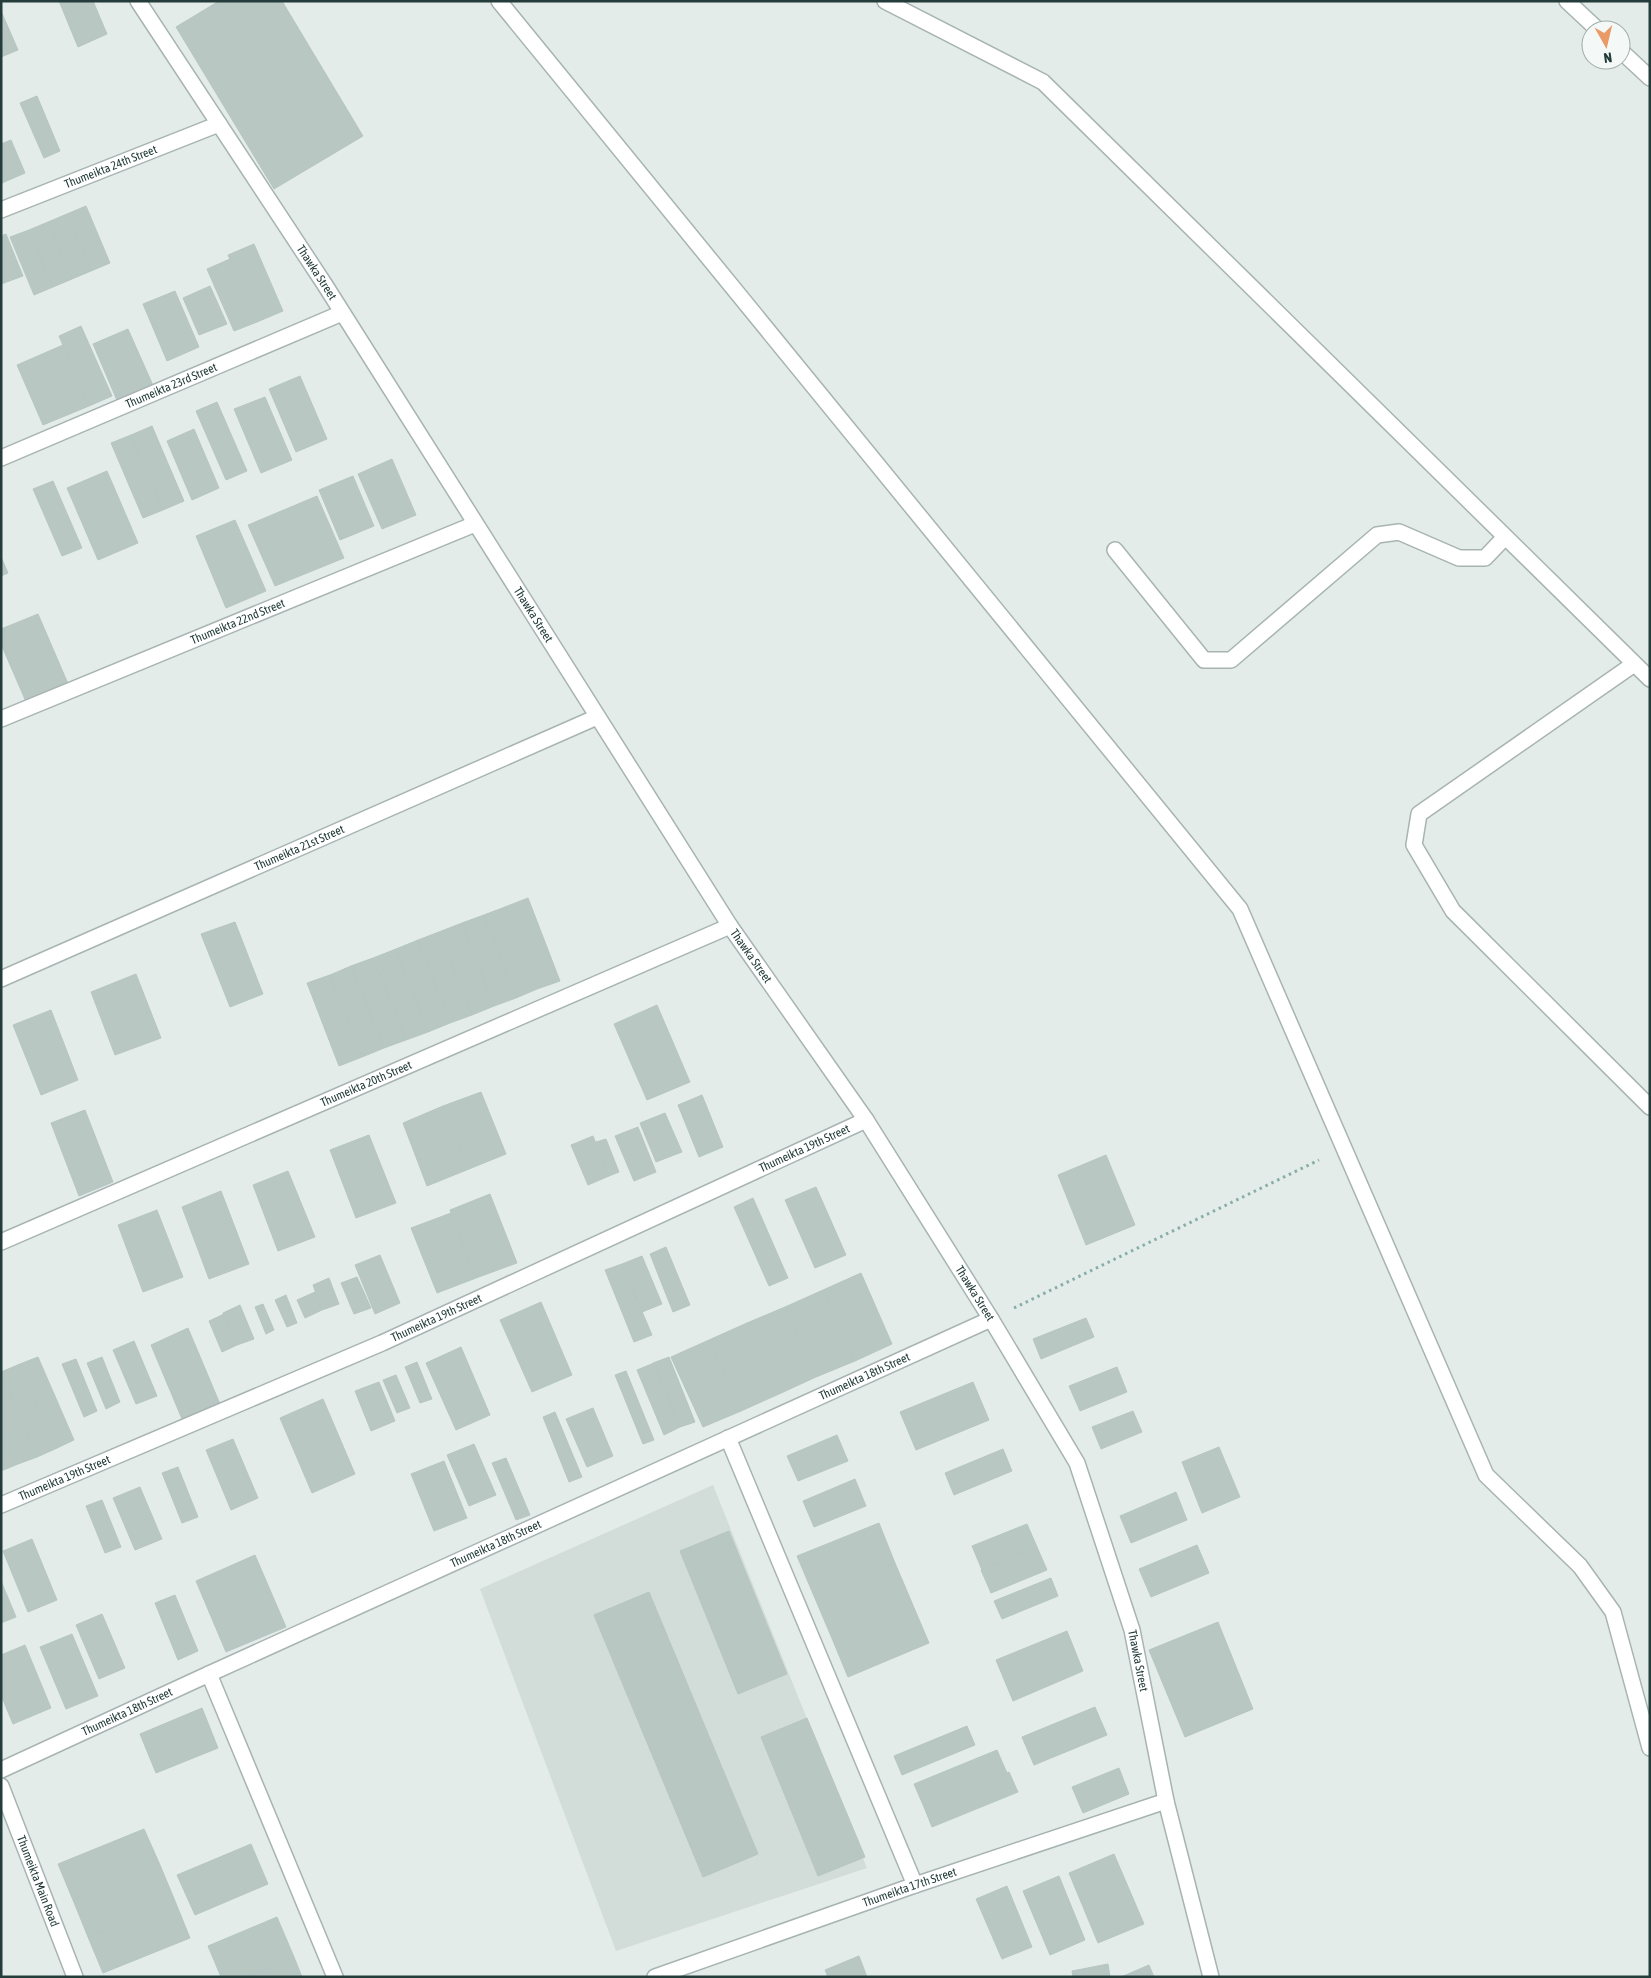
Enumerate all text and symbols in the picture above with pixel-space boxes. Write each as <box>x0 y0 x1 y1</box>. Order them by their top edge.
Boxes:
north arrow <box>1581 20 1631 70</box>
text: N <box>1603 49 1613 66</box>
street label: Thumeikta 24th Street <box>63 142 159 191</box>
street label: Thawka Street <box>294 242 340 303</box>
street label: Thumeikta 23rd Street <box>123 360 220 411</box>
street label: Thawka Street <box>511 585 556 645</box>
street label: Thumeikta 22nd Street <box>189 596 287 647</box>
street label: Thumeikta 21st Street <box>252 822 347 874</box>
street label: Thawka Street <box>727 926 775 986</box>
street label: Thumeikta 20th Street <box>318 1058 414 1110</box>
street label: Thumeikta 19th Street <box>757 1121 852 1175</box>
street label: Thawka Street <box>952 1263 998 1324</box>
street label: Thumeikta 19th Street <box>389 1291 484 1345</box>
street label: Thumeikta 18th Street <box>817 1350 913 1403</box>
street label: Thumeikta 19th Street <box>17 1452 113 1504</box>
street label: Thumeikta 18th Street <box>448 1517 544 1570</box>
street label: Thawka Street <box>1125 1629 1151 1693</box>
street label: Thumeikta 18th Street <box>80 1685 175 1739</box>
street label: Thumeikta Main Road <box>14 1834 62 1929</box>
street label: Thumeikta 17th Street <box>861 1864 959 1910</box>

